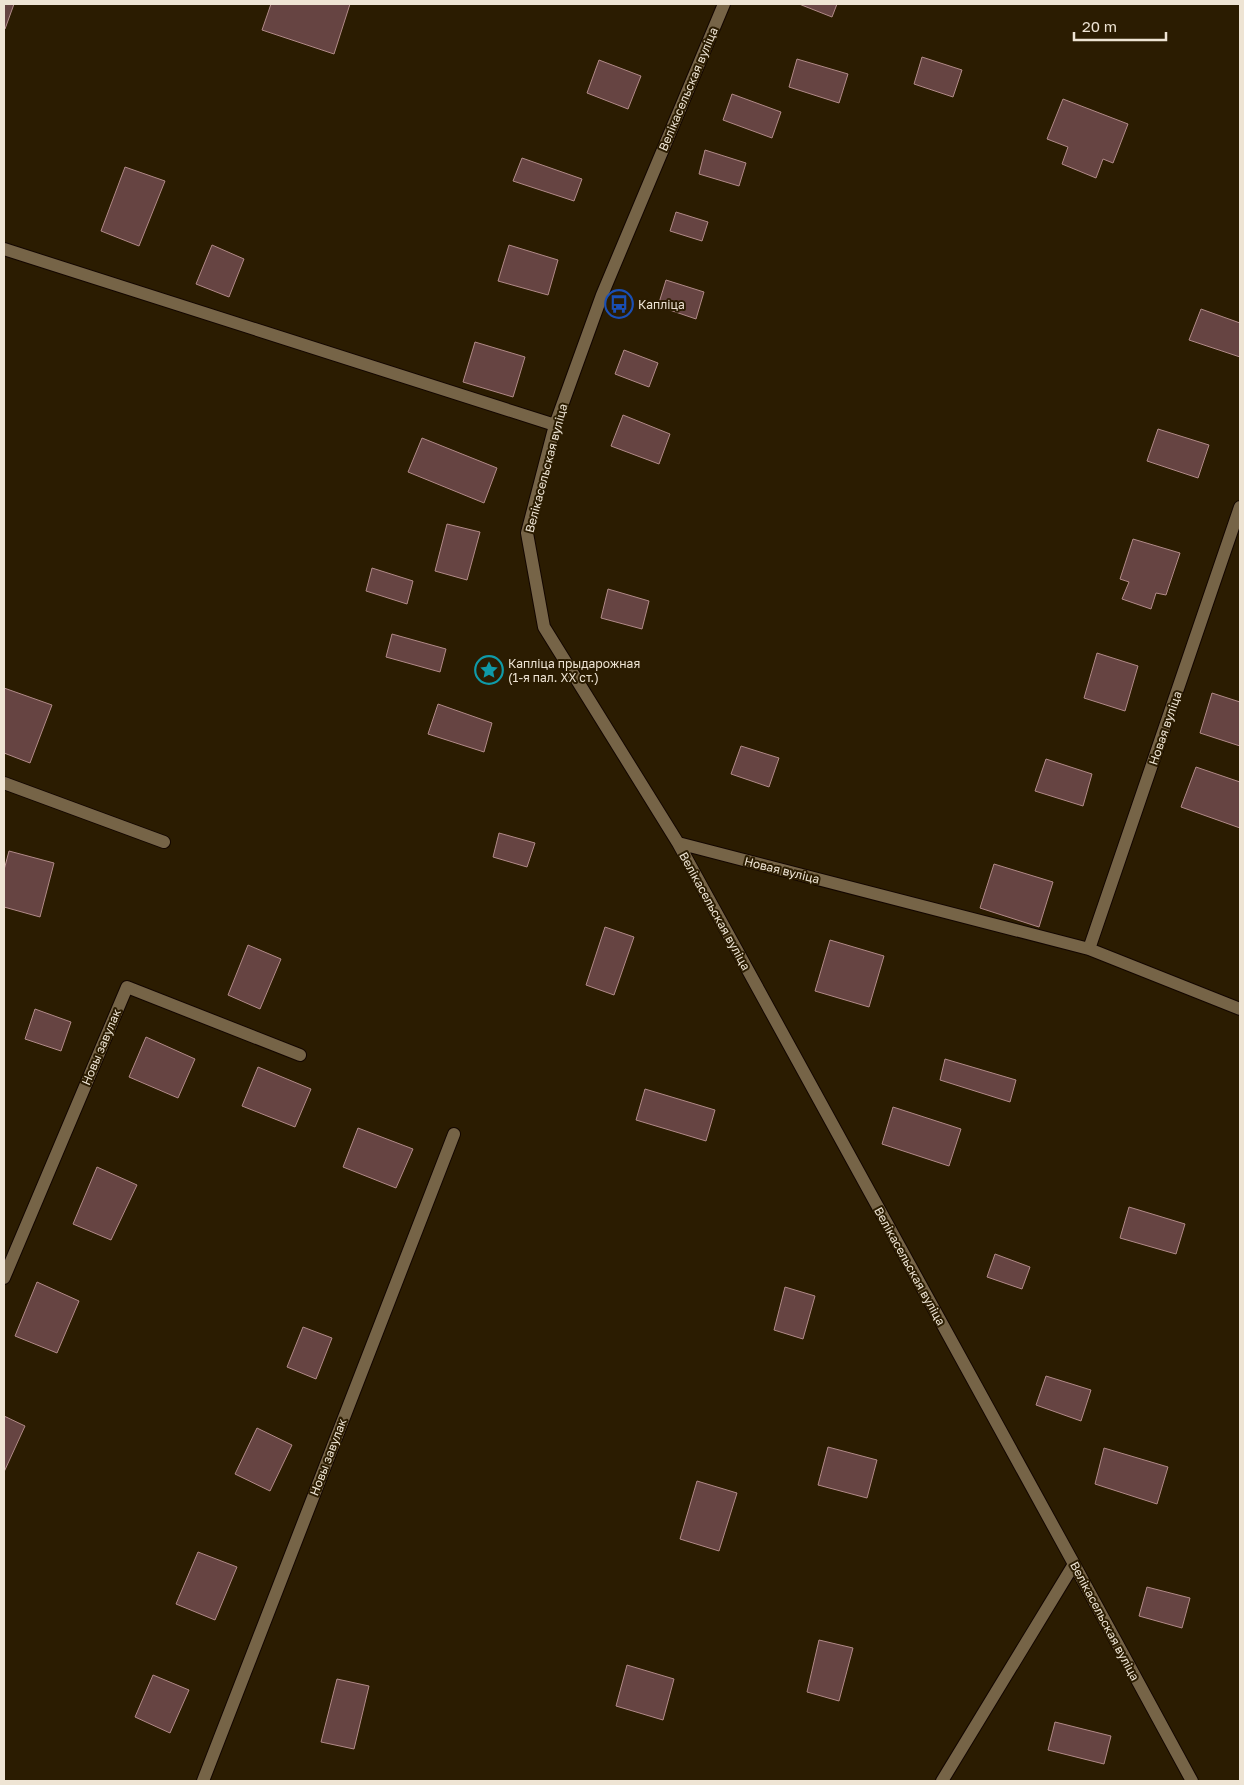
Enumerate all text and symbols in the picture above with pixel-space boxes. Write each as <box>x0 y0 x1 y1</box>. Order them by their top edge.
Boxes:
scale bar <box>1074 10 1166 42</box>
text: 20 m <box>1082 17 1117 35</box>
street label: Велікасельская вуліца <box>655 25 721 153</box>
bus stop icon: Капліца <box>604 289 634 319</box>
place label: Капліца <box>638 297 685 312</box>
street label: Велікасельская вуліца <box>522 402 570 534</box>
place icon: Капліца прыдарожная (1-я пал. XX ст.) <box>474 655 504 685</box>
place label: Капліца прыдарожная (1-я пал. XX ст.) <box>508 656 640 685</box>
street label: Новая вуліца <box>1145 689 1185 767</box>
street label: Велікасельская вуліца <box>676 849 754 973</box>
street label: Новая вуліца <box>743 853 821 887</box>
street label: Новы завулак <box>78 1006 124 1088</box>
street label: Велікасельская вуліца <box>871 1204 949 1328</box>
street label: Новы завулак <box>306 1416 350 1498</box>
street label: Велікасельская вуліца <box>1067 1559 1143 1683</box>

